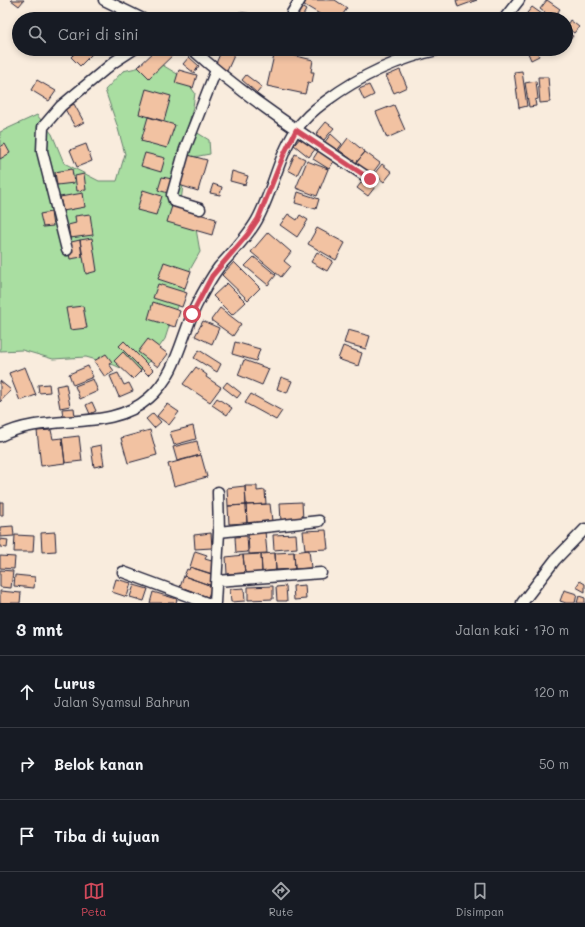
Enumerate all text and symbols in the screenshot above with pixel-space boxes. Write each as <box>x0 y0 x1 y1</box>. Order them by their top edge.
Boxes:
search box <box>12 12 573 56</box>
icon: search <box>26 23 48 45</box>
text: Cari di sini <box>58 24 139 44</box>
route end <box>361 170 379 188</box>
route start <box>183 305 201 323</box>
text: 3 mnt <box>16 618 63 640</box>
text: Jalan kaki · 170 m <box>456 621 569 638</box>
text: Lurus <box>54 673 95 693</box>
icon: ahead <box>16 681 38 703</box>
text: 120 m <box>533 683 569 700</box>
text: Jalan Syamsul Bahrun <box>54 693 190 710</box>
icon: right <box>16 753 38 775</box>
text: Belok kanan <box>54 754 143 774</box>
text: 50 m <box>539 755 569 772</box>
icon: arrive <box>16 825 38 847</box>
text: Tiba di tujuan <box>54 826 159 846</box>
tab: Peta <box>81 880 106 919</box>
tab: Rute <box>269 880 293 919</box>
tab: Disimpan <box>456 880 504 919</box>

